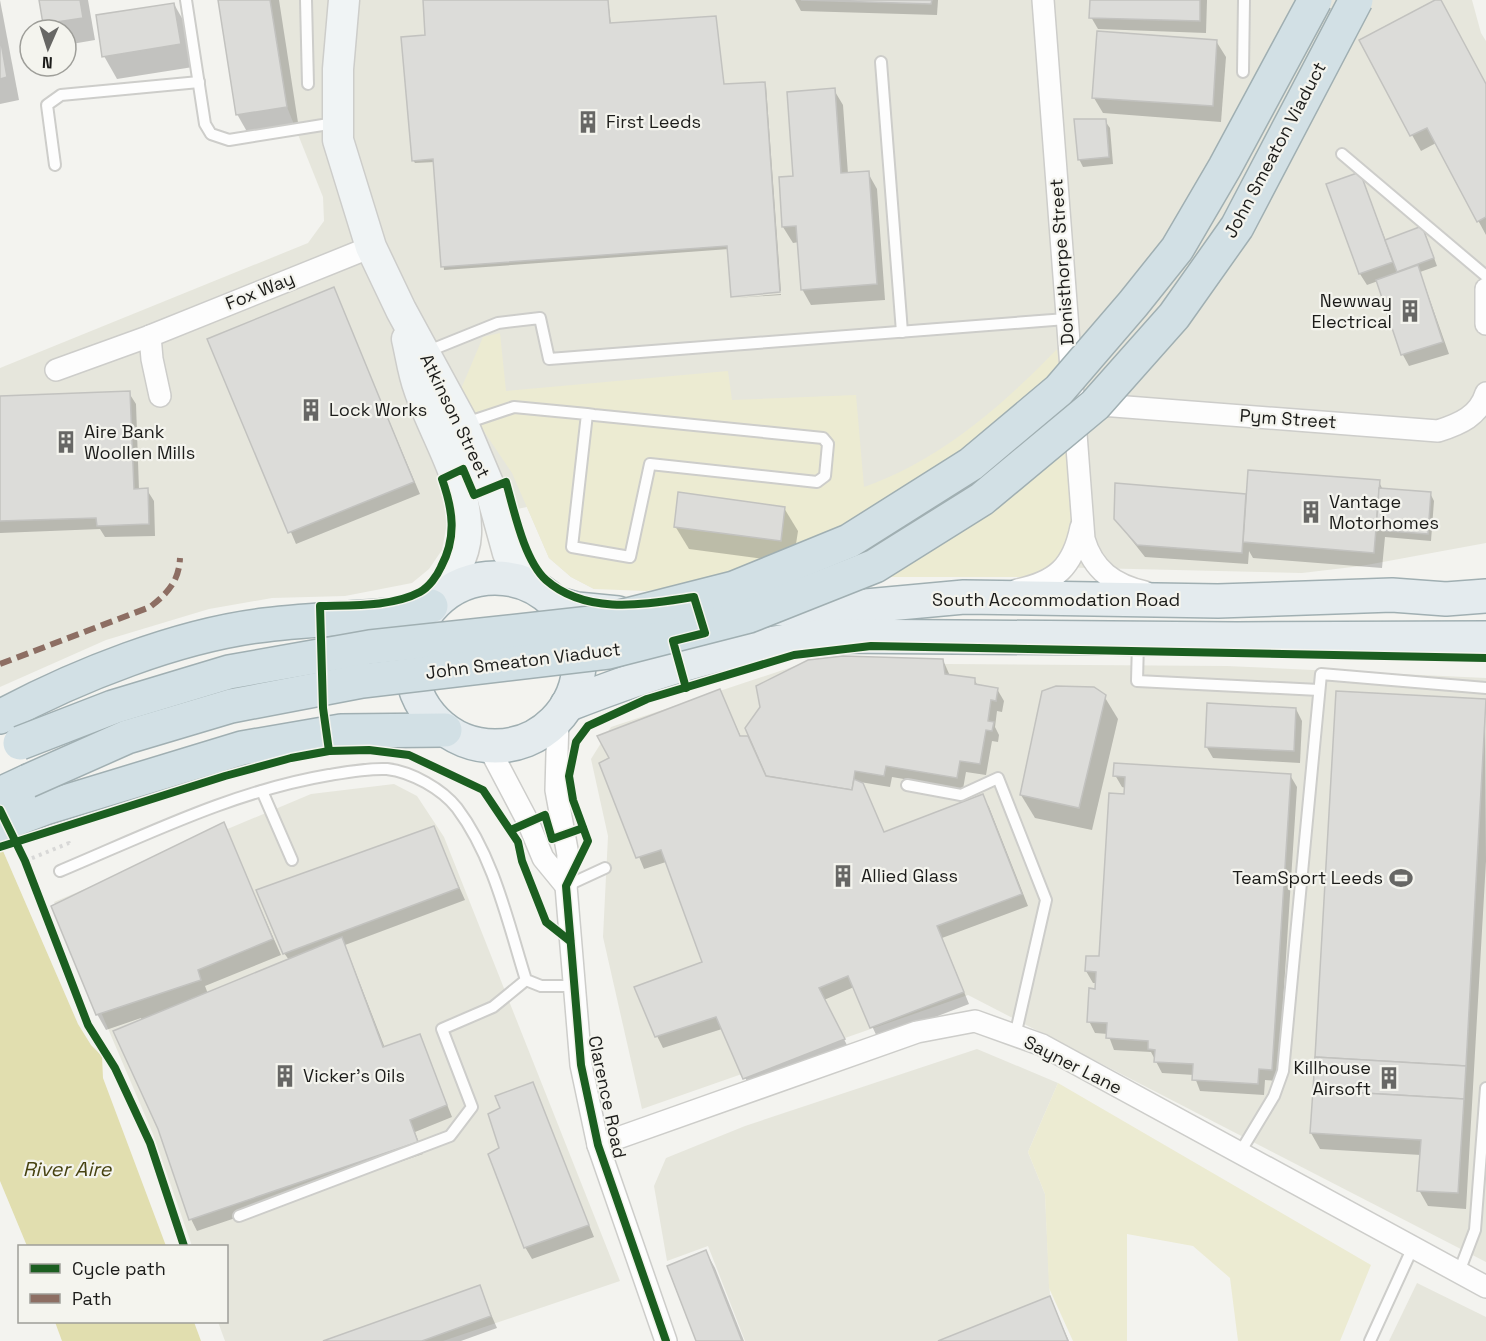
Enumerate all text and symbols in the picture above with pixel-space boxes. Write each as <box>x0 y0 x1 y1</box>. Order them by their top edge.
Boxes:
north arrow <box>18 18 78 78</box>
text: N <box>41 52 53 73</box>
street label: John Smeaton Viaduct <box>1218 58 1331 242</box>
building icon: First Leeds <box>575 109 601 135</box>
place label: First Leeds <box>606 110 701 133</box>
street label: Donisthorpe Street <box>1044 178 1079 346</box>
street label: Fox Way <box>222 266 298 315</box>
place label: Newway Electrical <box>1311 289 1392 333</box>
building icon: Newway Electrical <box>1397 298 1423 324</box>
street label: Atkinson Street <box>415 350 496 482</box>
building icon: Lock Works <box>298 397 324 423</box>
place label: Lock Works <box>329 398 427 421</box>
street label: Pym Street <box>1239 404 1337 433</box>
place label: Aire Bank Woollen Mills <box>84 420 195 464</box>
building icon: Aire Bank Woollen Mills <box>53 429 79 455</box>
place label: Vantage Motorhomes <box>1329 490 1439 534</box>
building icon: Vantage Motorhomes <box>1298 499 1324 525</box>
street label: South Accommodation Road <box>932 588 1180 611</box>
street label: John Smeaton Viaduct <box>424 637 622 684</box>
building icon: Allied Glass <box>830 863 856 889</box>
place label: Allied Glass <box>861 864 958 887</box>
sports icon: TeamSport Leeds <box>1388 865 1414 891</box>
place label: TeamSport Leeds <box>1232 866 1383 889</box>
street label: Sayner Lane <box>1020 1030 1126 1099</box>
street label: Clarence Road <box>583 1034 632 1160</box>
place label: Killhouse Airsoft <box>1293 1056 1371 1100</box>
building icon: Vicker's Oils <box>272 1063 298 1089</box>
place label: Vicker's Oils <box>303 1064 405 1087</box>
building icon: Killhouse Airsoft <box>1376 1065 1402 1091</box>
water label: River Aire <box>23 1156 112 1182</box>
legend <box>18 1245 228 1323</box>
text: Cycle path <box>72 1257 166 1280</box>
text: Path <box>72 1287 112 1310</box>

